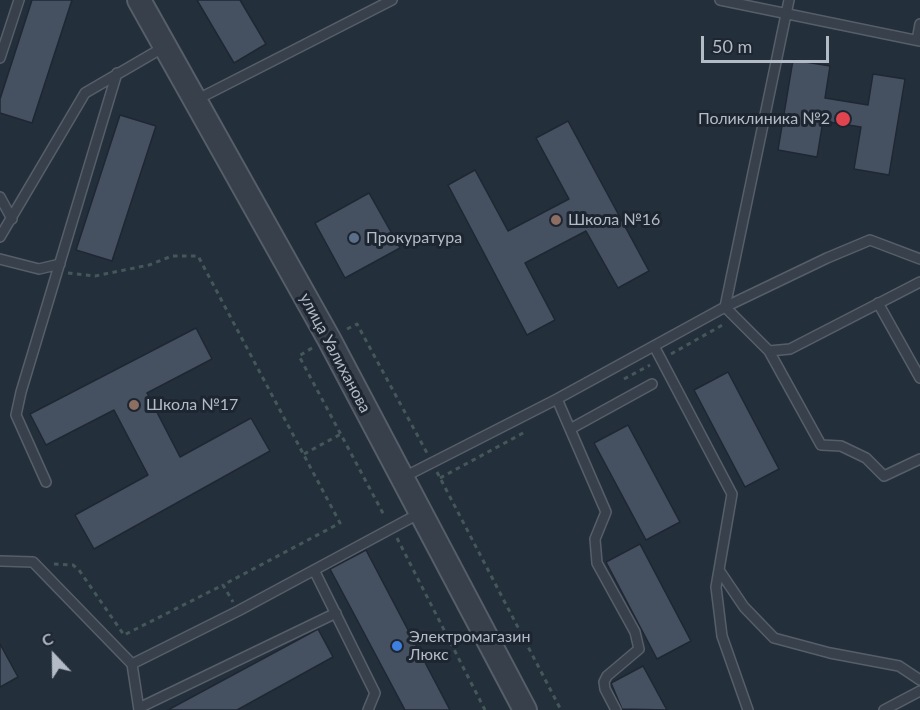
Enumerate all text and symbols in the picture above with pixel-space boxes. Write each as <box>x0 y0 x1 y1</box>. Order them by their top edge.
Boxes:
scale bar <box>704 24 832 62</box>
text: 50 m <box>712 35 752 57</box>
place label: Поликлиника №2 <box>698 109 830 129</box>
marker: Поликлиника №2 <box>834 110 852 128</box>
place label: Школа №16 <box>568 210 660 230</box>
marker: Школа №16 <box>549 213 563 227</box>
place label: Прокуратура <box>366 228 462 248</box>
marker: Прокуратура <box>347 231 361 245</box>
street label: улица Уалиханова <box>295 290 375 416</box>
place label: Школа №17 <box>146 395 238 415</box>
marker: Школа №17 <box>127 398 141 412</box>
north arrow <box>24 626 84 686</box>
place label: Электромагазин Люкс <box>409 627 530 665</box>
text: С <box>39 628 56 650</box>
marker: Электромагазин Люкс <box>390 639 404 653</box>

